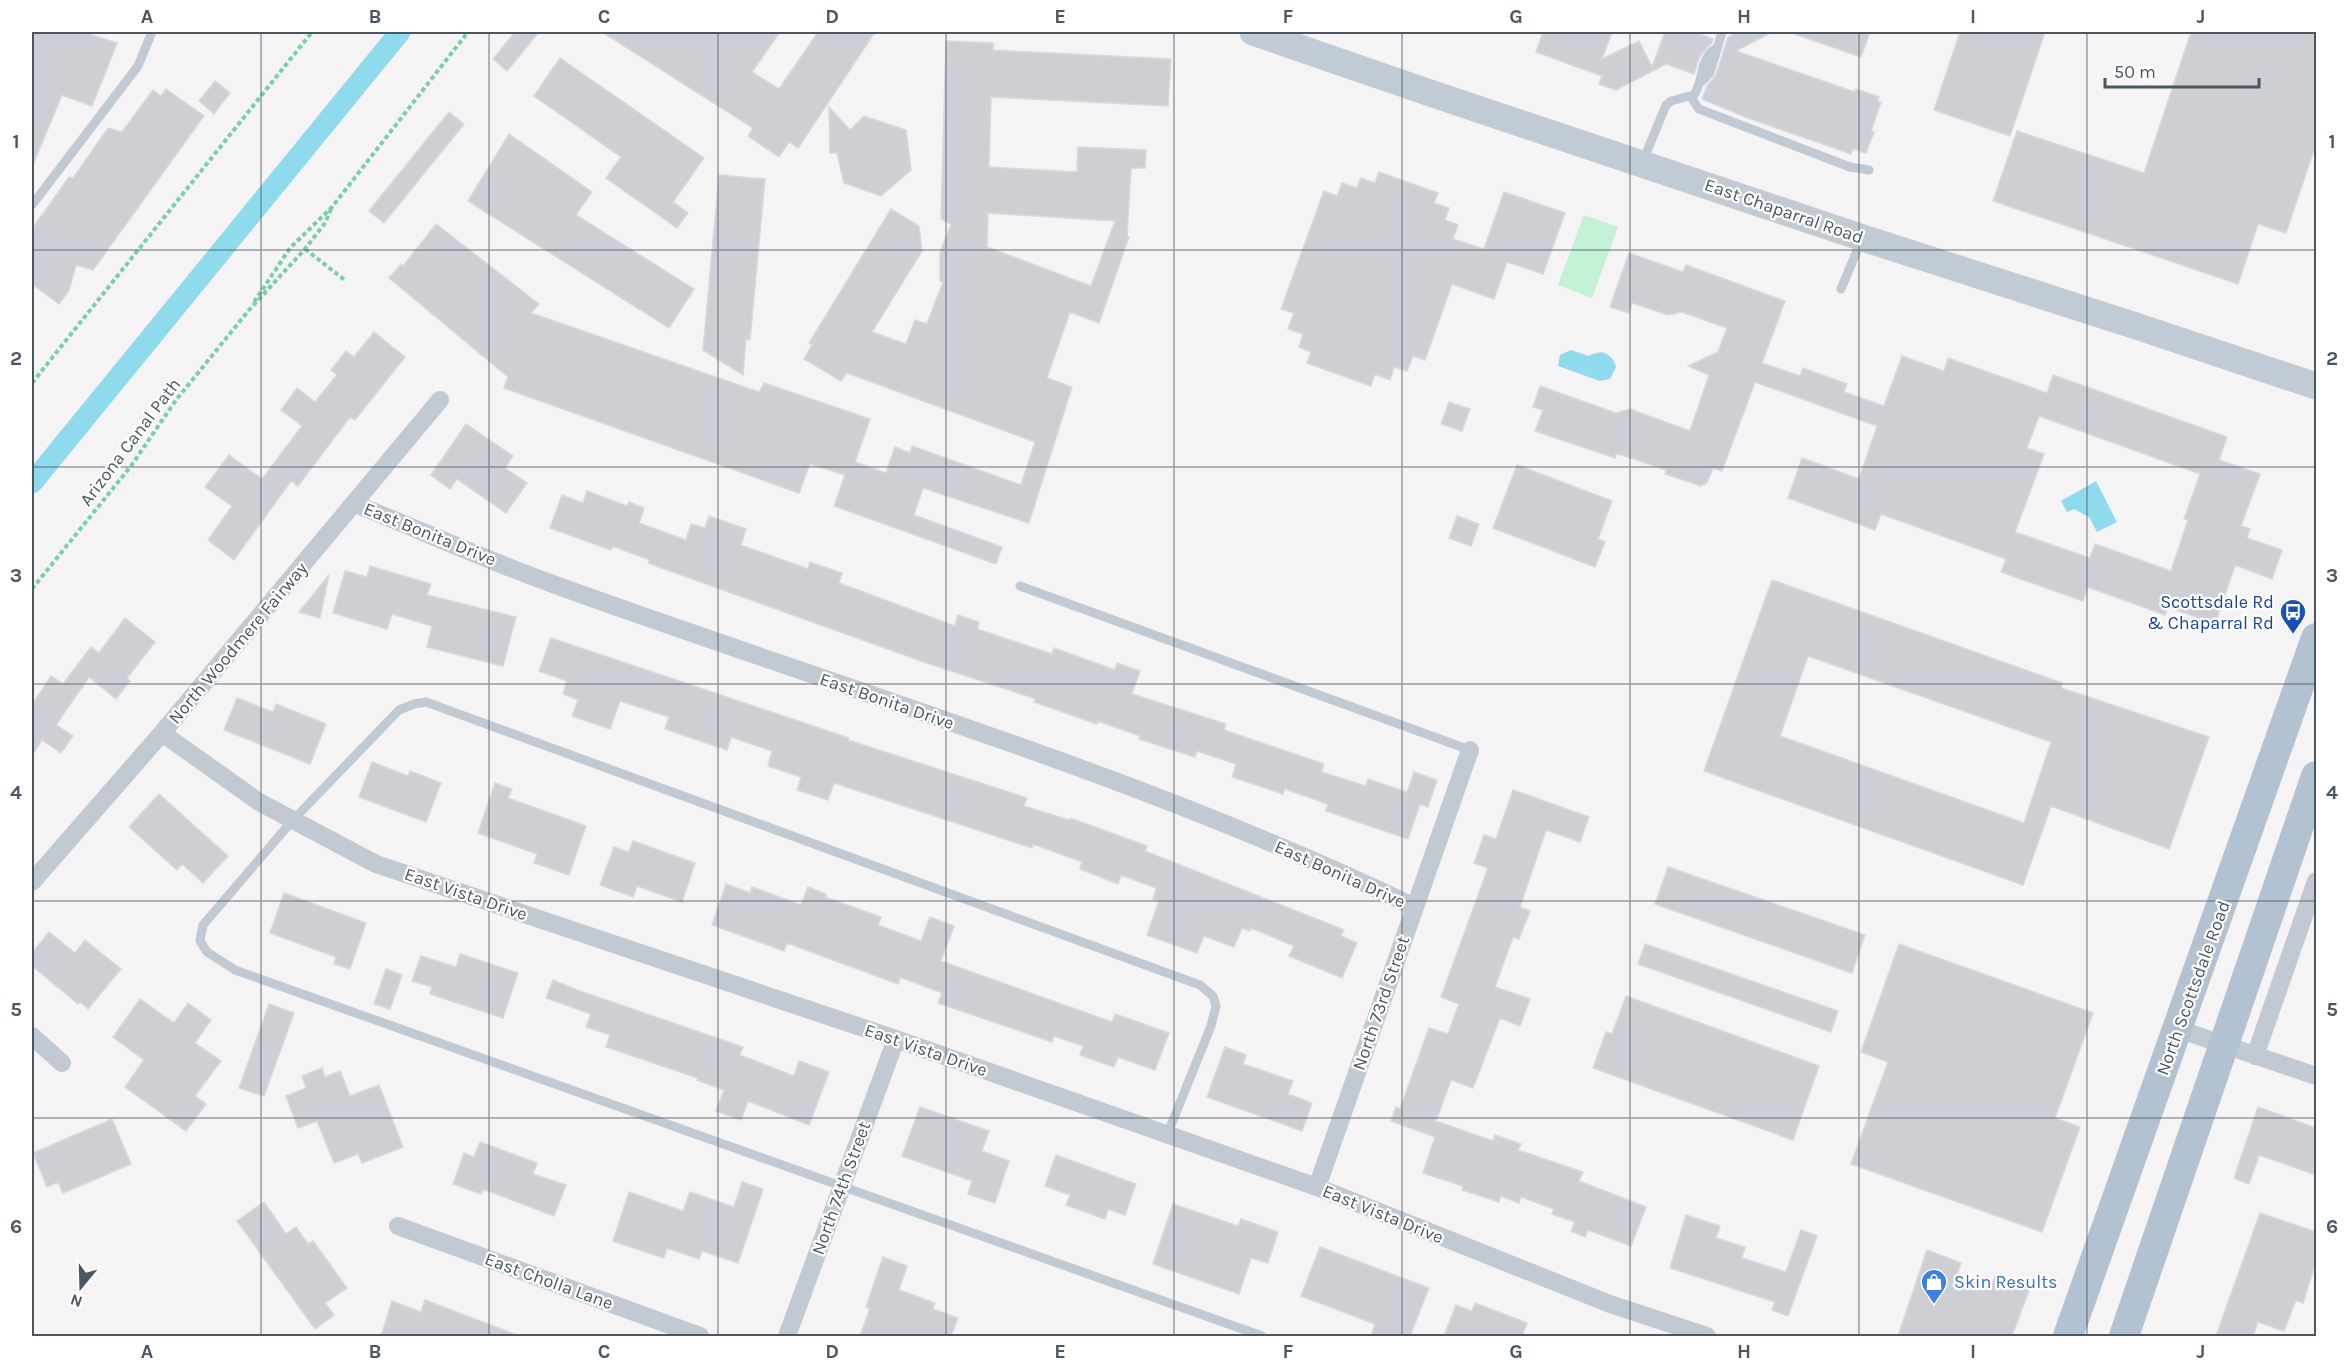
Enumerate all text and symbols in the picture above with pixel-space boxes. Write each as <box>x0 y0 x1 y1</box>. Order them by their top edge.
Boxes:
text: A <box>141 5 154 28</box>
text: B <box>369 5 381 28</box>
text: C <box>598 5 610 28</box>
text: D <box>825 5 839 28</box>
text: E <box>1054 5 1066 28</box>
text: F <box>1283 5 1294 28</box>
text: G <box>1509 5 1523 28</box>
text: H <box>1737 5 1751 28</box>
text: I <box>1970 5 1976 28</box>
text: J <box>2197 5 2205 28</box>
scale bar <box>2105 51 2260 89</box>
text: 50 m <box>2114 61 2156 83</box>
text: 1 <box>12 130 20 153</box>
text: 1 <box>2328 130 2336 153</box>
street label: East Chaparral Road <box>1702 174 1866 248</box>
text: 2 <box>10 347 22 370</box>
text: 2 <box>2326 347 2338 370</box>
street label: Arizona Canal Path <box>75 374 185 510</box>
street label: East Bonita Drive <box>361 497 499 571</box>
street label: North Woodmere Fairway <box>164 557 313 728</box>
text: 3 <box>10 564 22 587</box>
text: 3 <box>2326 564 2338 587</box>
place label: Scottsdale Rd & Chaparral Rd <box>2147 591 2274 634</box>
bus stop icon: Scottsdale Rd & Chaparral Rd <box>2278 597 2308 635</box>
street label: East Bonita Drive <box>817 668 957 734</box>
text: 4 <box>10 781 22 804</box>
text: 4 <box>2326 781 2338 804</box>
street label: East Bonita Drive <box>1271 835 1409 913</box>
street label: East Vista Drive <box>402 863 530 925</box>
street label: North Scottsdale Road <box>2151 898 2235 1078</box>
street label: North 73rd Street <box>1348 933 1414 1073</box>
text: 5 <box>10 998 22 1021</box>
text: 5 <box>2326 998 2338 1021</box>
street label: East Vista Drive <box>862 1019 990 1081</box>
street label: North 74th Street <box>807 1118 875 1258</box>
street label: East Vista Drive <box>1319 1180 1447 1248</box>
text: 6 <box>10 1215 22 1238</box>
text: 6 <box>2326 1215 2338 1238</box>
street label: East Cholla Lane <box>482 1248 616 1314</box>
north arrow <box>51 1257 111 1317</box>
shop icon: Skin Results <box>1919 1267 1949 1305</box>
place label: Skin Results <box>1954 1271 2057 1293</box>
text: N <box>68 1290 85 1312</box>
text: A <box>141 1340 154 1363</box>
text: B <box>369 1340 381 1363</box>
text: C <box>598 1340 610 1363</box>
text: D <box>825 1340 839 1363</box>
text: E <box>1054 1340 1066 1363</box>
text: F <box>1283 1340 1294 1363</box>
text: G <box>1509 1340 1523 1363</box>
text: H <box>1737 1340 1751 1363</box>
text: I <box>1970 1340 1976 1363</box>
text: J <box>2197 1340 2205 1363</box>

